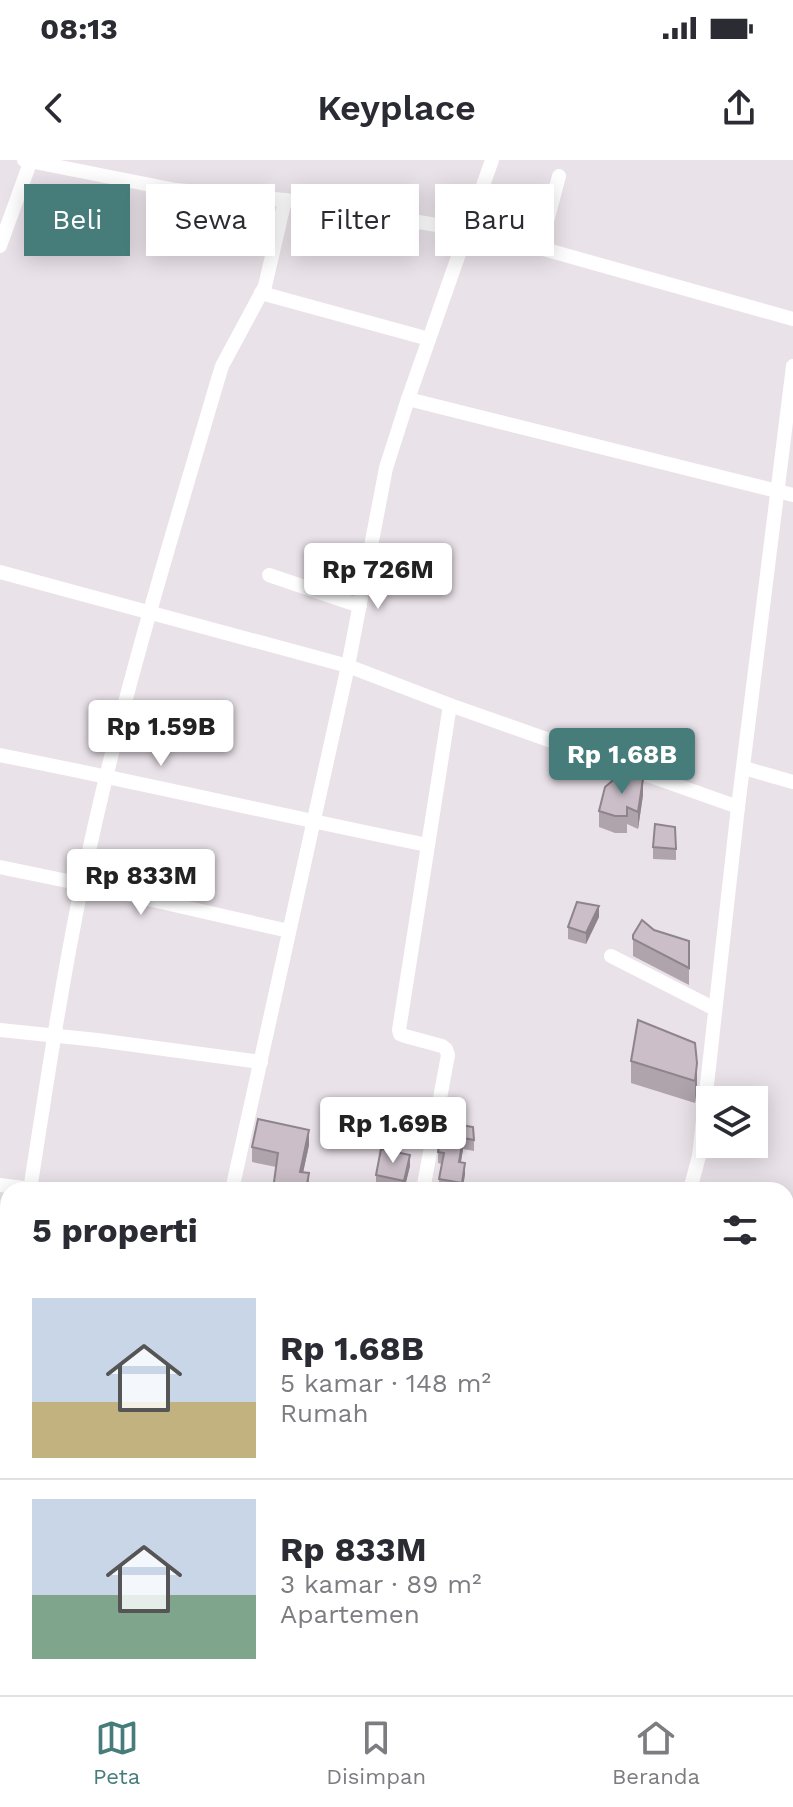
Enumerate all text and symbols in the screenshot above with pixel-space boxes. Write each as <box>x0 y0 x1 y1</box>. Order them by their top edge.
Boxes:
text: 08:13 <box>40 11 118 46</box>
icon: back <box>32 86 76 130</box>
icon: share <box>717 86 761 130</box>
text: Keyplace <box>317 87 476 129</box>
chip: Beli <box>24 184 130 256</box>
chip: Sewa <box>146 184 275 256</box>
chip: Filter <box>291 184 419 256</box>
chip: Baru <box>435 184 554 256</box>
pin: Rp 726M <box>304 543 452 611</box>
text: Rp 726M <box>322 554 434 584</box>
pin: Rp 1.59B <box>78 700 244 768</box>
text: Rp 1.59B <box>106 711 216 741</box>
pin: Rp 1.68B <box>539 728 705 796</box>
text: Rp 1.68B <box>567 739 677 769</box>
pin: Rp 833M <box>67 849 215 917</box>
text: Rp 833M <box>85 860 197 890</box>
map controls <box>696 1086 768 1158</box>
button: layers <box>696 1086 768 1158</box>
pin: Rp 1.69B <box>310 1097 476 1165</box>
text: Rp 1.69B <box>338 1108 448 1138</box>
icon: filters <box>718 1208 762 1252</box>
text: 5 properti <box>32 1210 198 1250</box>
text: Rp 1.68B <box>280 1328 424 1368</box>
icon: home <box>96 1330 192 1426</box>
text: 5 kamar · 148 m² <box>280 1368 491 1398</box>
text: Rumah <box>280 1398 369 1428</box>
text: Rp 833M <box>280 1529 427 1569</box>
icon: home <box>96 1531 192 1627</box>
text: 3 kamar · 89 m² <box>280 1569 482 1599</box>
text: Apartemen <box>280 1599 420 1629</box>
tab: Peta <box>93 1716 140 1789</box>
tab: Disimpan <box>326 1716 426 1789</box>
tab: Beranda <box>612 1716 700 1789</box>

